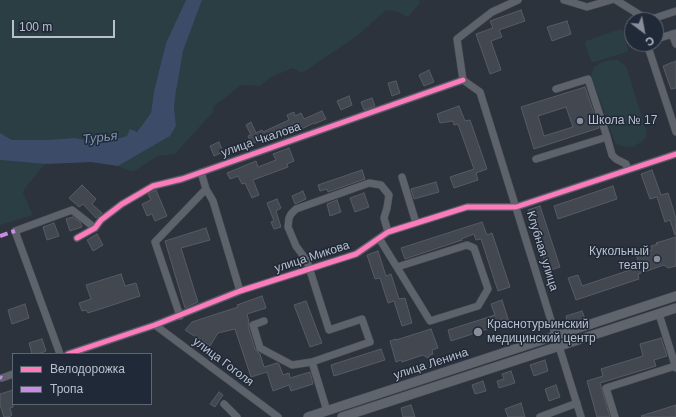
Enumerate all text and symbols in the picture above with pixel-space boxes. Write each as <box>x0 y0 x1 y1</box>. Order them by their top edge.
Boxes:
scale bar <box>14 12 117 38</box>
north arrow <box>624 12 664 52</box>
text: 100 m <box>19 20 52 34</box>
text: С <box>643 34 656 49</box>
place label: Школа № 17 <box>588 114 657 128</box>
marker: Школа № 17 <box>575 116 585 126</box>
street label: улица Чкалова <box>219 120 303 160</box>
water label: Турья <box>82 128 118 148</box>
street label: Клубная улица <box>523 209 561 293</box>
street label: улица Микова <box>273 238 351 276</box>
place label: Кукольный театр <box>589 245 649 273</box>
marker: Кукольный театр <box>652 254 662 264</box>
place label: Краснотурьинский медицинский центр <box>487 318 596 346</box>
marker: Краснотурьинский медицинский центр <box>472 326 484 338</box>
street label: улица Гоголя <box>190 334 256 390</box>
street label: улица Ленина <box>392 345 470 383</box>
legend <box>12 353 152 405</box>
text: Велодорожка <box>50 362 125 376</box>
text: Тропа <box>50 382 83 396</box>

